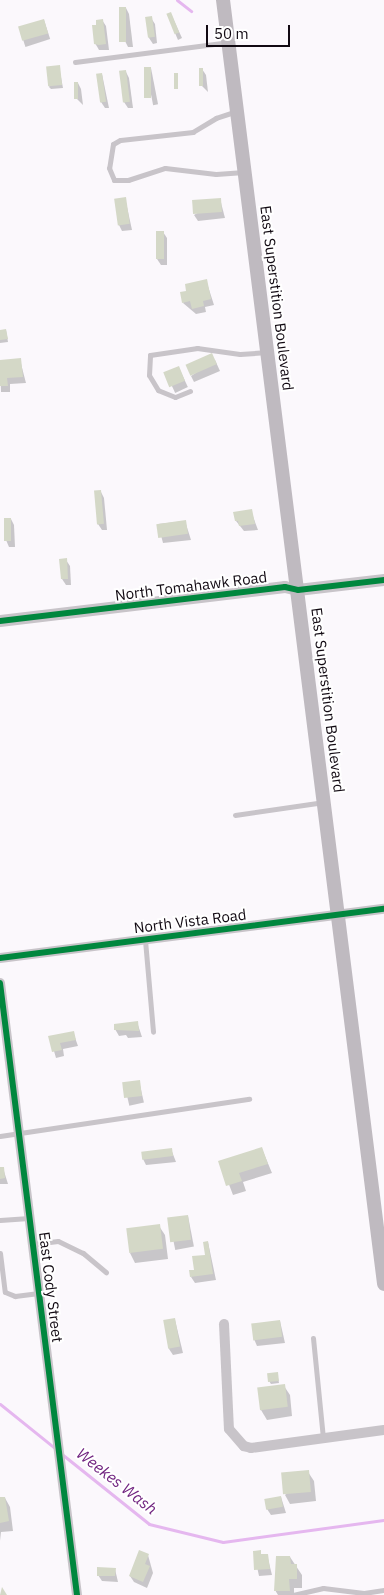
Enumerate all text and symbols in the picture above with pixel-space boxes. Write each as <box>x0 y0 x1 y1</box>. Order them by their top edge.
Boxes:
scale bar <box>209 15 293 47</box>
text: 50 m <box>214 24 249 43</box>
street label: East Superstition Boulevard <box>257 204 297 392</box>
street label: North Tomahawk Road <box>114 568 268 604</box>
street label: East Superstition Boulevard <box>308 606 348 794</box>
street label: North Vista Road <box>133 905 247 937</box>
street label: East Cody Street <box>35 1231 67 1343</box>
water label: Weekes Wash <box>73 1444 161 1518</box>

